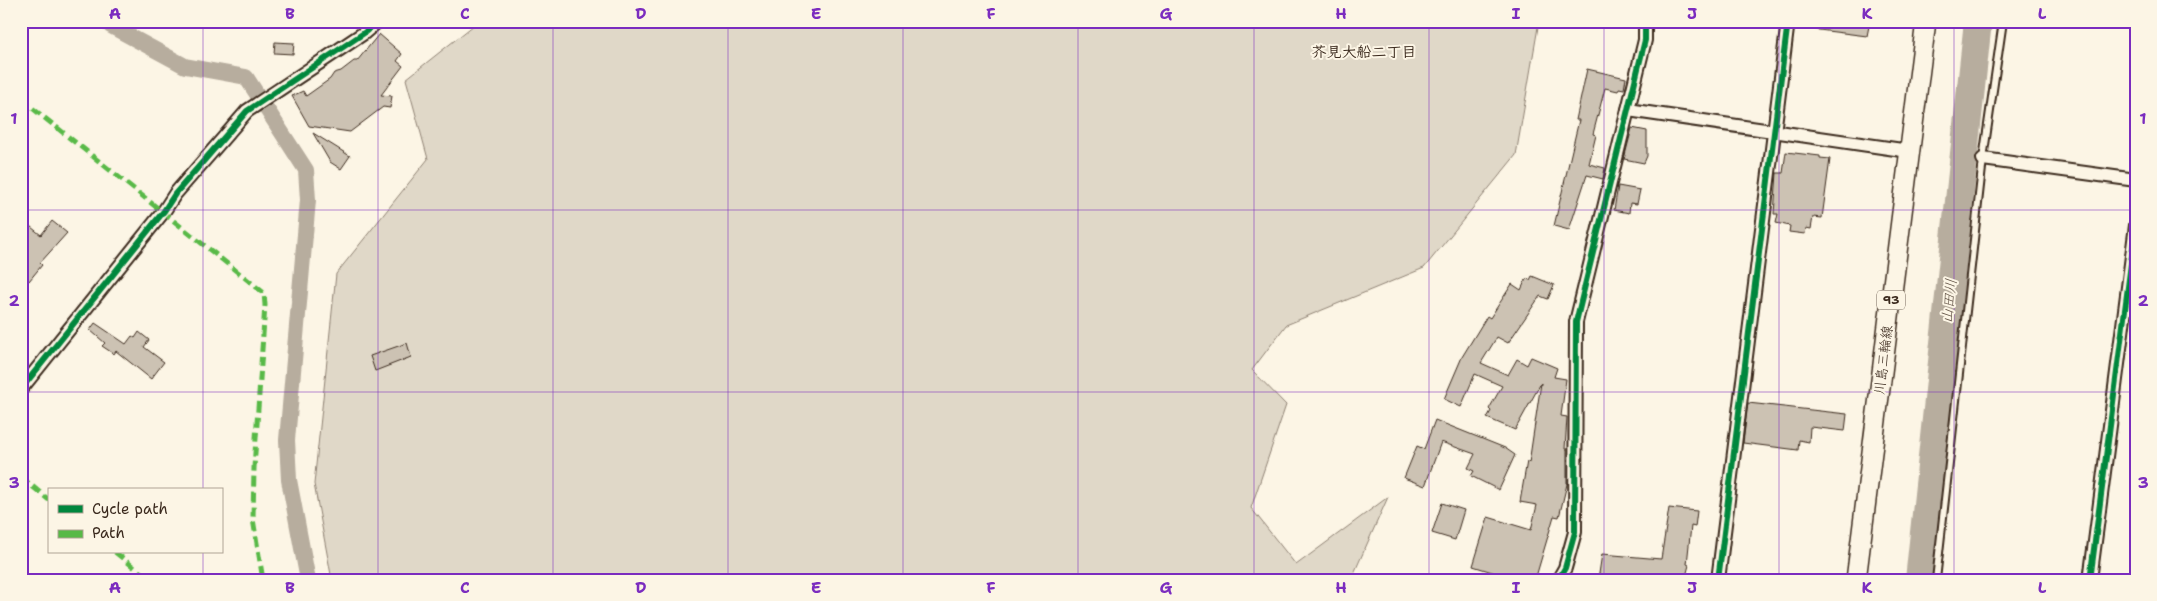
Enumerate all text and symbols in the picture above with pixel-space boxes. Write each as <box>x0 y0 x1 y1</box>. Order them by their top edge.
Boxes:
text: A <box>109 3 121 24</box>
text: B <box>285 3 295 24</box>
text: C <box>460 3 470 24</box>
text: D <box>635 3 647 24</box>
text: E <box>811 3 821 24</box>
text: F <box>986 3 996 24</box>
text: G <box>1160 3 1173 24</box>
text: H <box>1335 3 1347 24</box>
text: I <box>1512 3 1521 24</box>
text: J <box>1687 3 1697 24</box>
text: K <box>1862 3 1873 24</box>
text: L <box>2038 3 2047 24</box>
district label: 芥見大船二丁目 <box>1311 42 1417 62</box>
text: 1 <box>10 108 18 129</box>
text: 1 <box>2139 108 2147 129</box>
water label: 山田川 <box>1937 278 1961 324</box>
text: 2 <box>8 290 20 311</box>
road number: 93 <box>1877 290 1905 310</box>
text: 2 <box>2137 290 2149 311</box>
street label: 川島三輪線 <box>1870 324 1896 396</box>
text: 3 <box>8 472 20 493</box>
text: 3 <box>2137 472 2149 493</box>
legend <box>48 488 222 554</box>
text: Cycle path <box>92 499 168 519</box>
text: Path <box>92 523 125 543</box>
text: A <box>109 577 121 598</box>
text: B <box>285 577 295 598</box>
text: C <box>460 577 470 598</box>
text: D <box>635 577 647 598</box>
text: E <box>811 577 821 598</box>
text: F <box>986 577 996 598</box>
text: G <box>1160 577 1173 598</box>
text: H <box>1335 577 1347 598</box>
text: I <box>1512 577 1521 598</box>
text: J <box>1687 577 1697 598</box>
text: K <box>1862 577 1873 598</box>
text: L <box>2038 577 2047 598</box>

